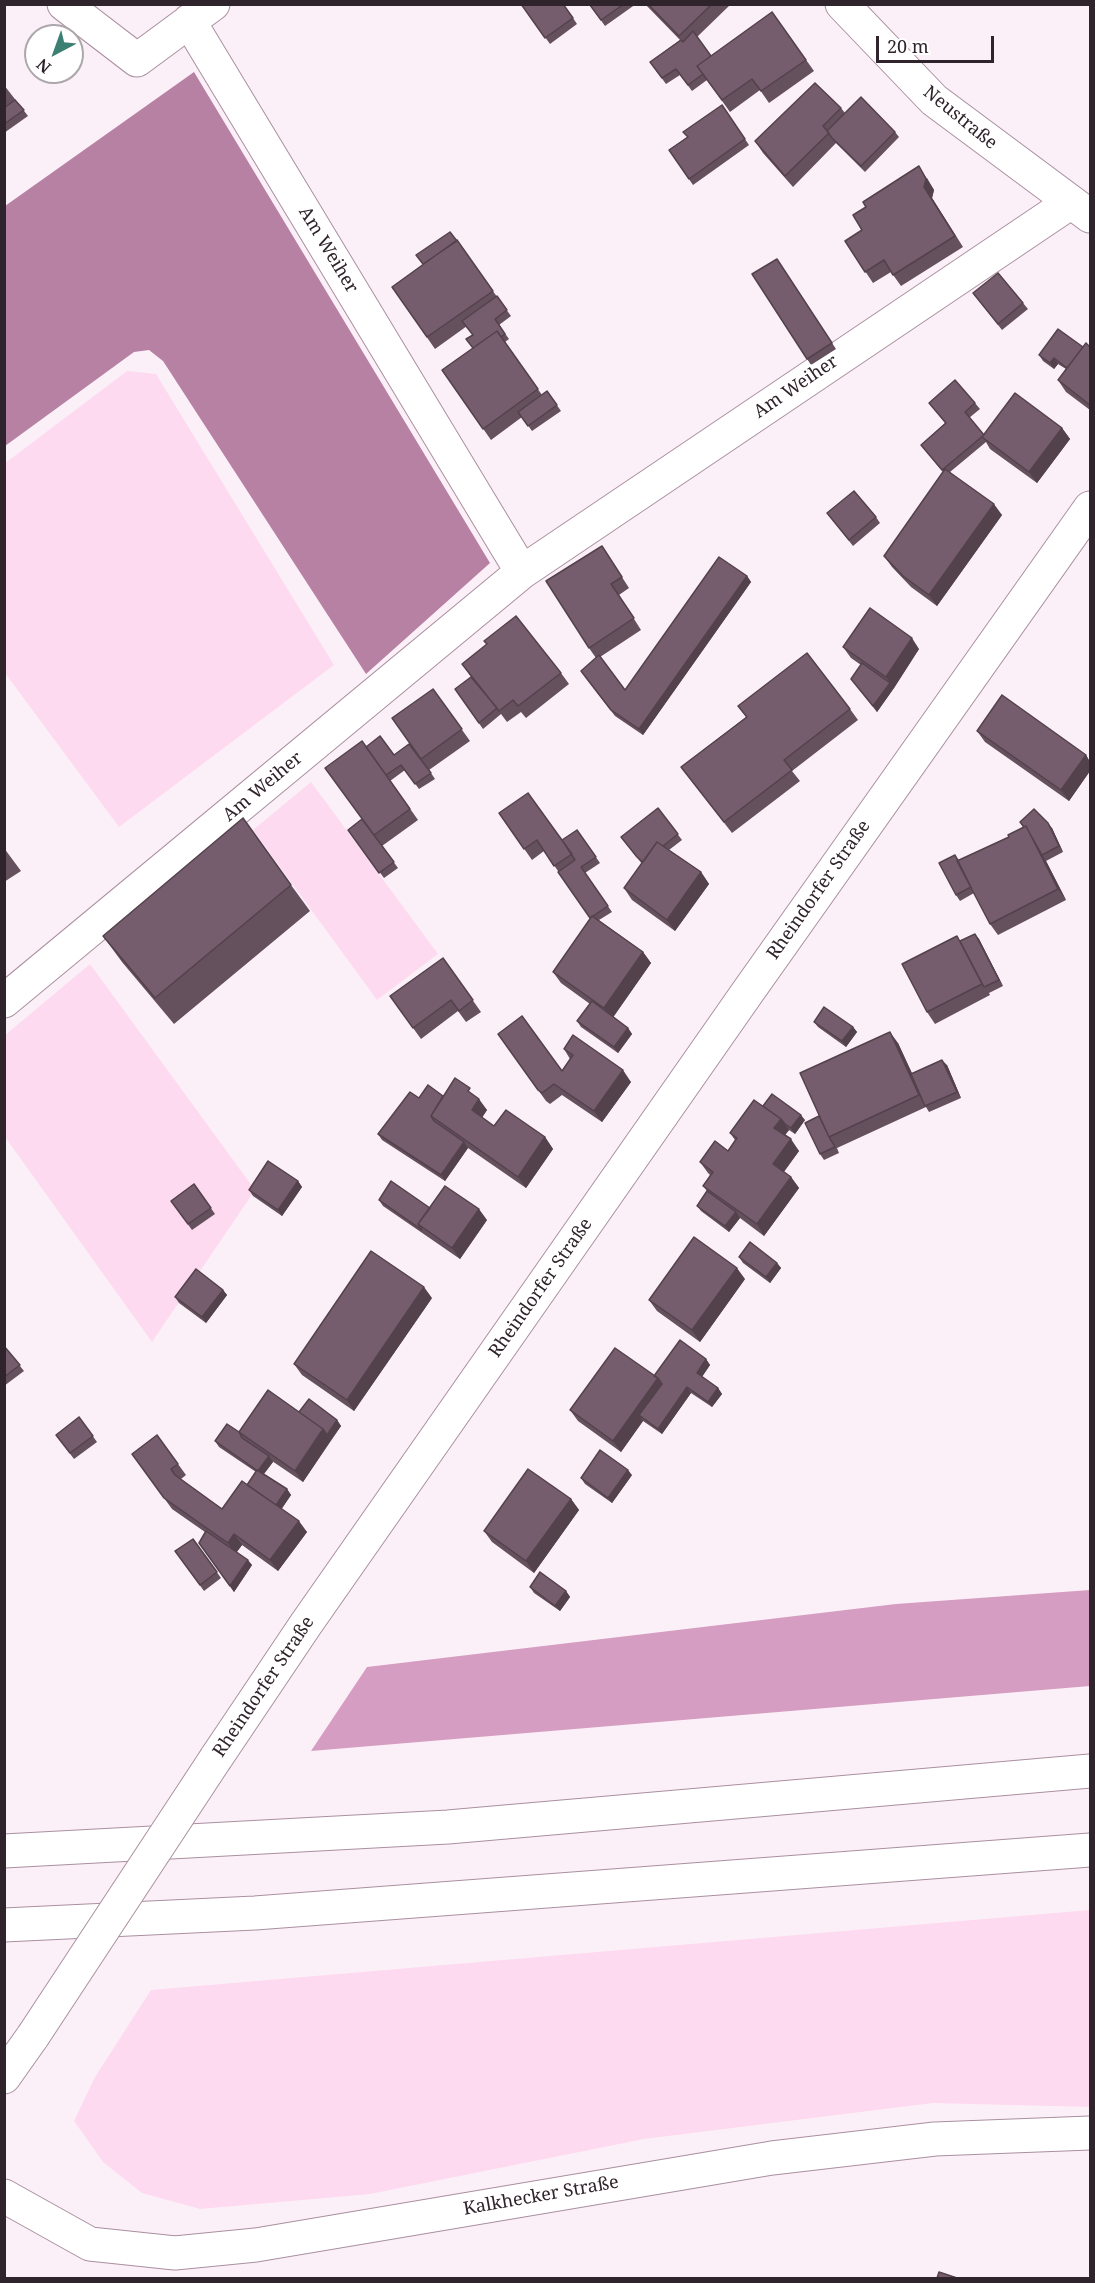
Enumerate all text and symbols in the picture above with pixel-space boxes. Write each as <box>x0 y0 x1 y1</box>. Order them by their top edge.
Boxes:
north arrow <box>24 24 84 84</box>
scale bar <box>879 24 998 62</box>
text: 20 m <box>887 34 929 58</box>
text: N <box>32 54 55 79</box>
street label: Neustraße <box>919 82 1001 154</box>
street label: Am Weiher <box>294 203 362 297</box>
street label: Am Weiher <box>750 351 842 423</box>
street label: Am Weiher <box>219 748 307 826</box>
street label: Rheindorfer Straße <box>763 816 875 964</box>
street label: Rheindorfer Straße <box>485 1214 597 1362</box>
street label: Rheindorfer Straße <box>209 1612 319 1762</box>
street label: Kalkhecker Straße <box>462 2172 620 2220</box>

